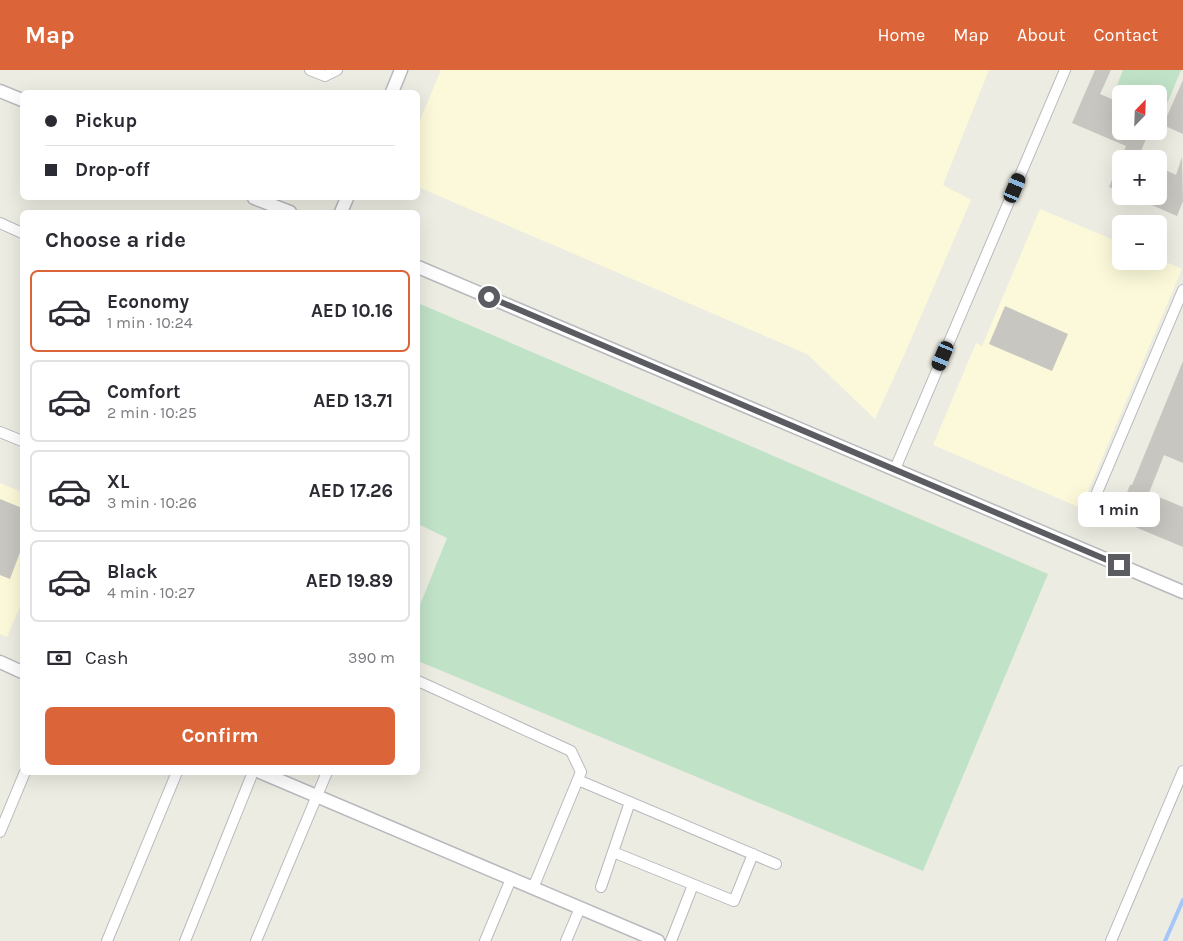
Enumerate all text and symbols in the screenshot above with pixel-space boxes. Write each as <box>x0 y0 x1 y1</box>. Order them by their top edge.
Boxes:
text: Map <box>25 21 75 49</box>
text: Home <box>877 24 925 46</box>
text: Map <box>953 24 989 46</box>
text: About <box>1017 24 1066 46</box>
text: Contact <box>1094 24 1158 46</box>
north arrow <box>1112 85 1168 140</box>
map controls <box>1112 85 1167 270</box>
text: Pickup <box>75 110 137 132</box>
button: + <box>1112 150 1167 205</box>
text: Drop-off <box>75 159 150 181</box>
car <box>1002 171 1027 205</box>
button: − <box>1112 215 1167 270</box>
text: Choose a ride <box>45 227 186 253</box>
route start <box>478 286 500 308</box>
icon: car <box>47 289 92 334</box>
text: Economy <box>107 291 189 313</box>
text: AED 10.16 <box>311 300 393 322</box>
text: 1 min · 10:24 <box>107 313 193 332</box>
car <box>930 339 955 373</box>
icon: car <box>47 379 92 424</box>
text: Comfort <box>107 381 181 403</box>
text: AED 13.71 <box>313 390 393 412</box>
text: 2 min · 10:25 <box>107 403 197 422</box>
icon: car <box>47 469 92 514</box>
text: XL <box>107 471 129 493</box>
text: AED 17.26 <box>309 480 393 502</box>
callout: 1 min <box>1078 492 1160 528</box>
text: 3 min · 10:26 <box>107 493 197 512</box>
text: 1 min <box>1099 500 1139 519</box>
route end <box>1108 554 1130 576</box>
icon: car <box>47 559 92 604</box>
text: Black <box>107 561 158 583</box>
text: AED 19.89 <box>306 570 393 592</box>
text: 4 min · 10:27 <box>107 583 195 602</box>
icon: cash <box>45 644 73 672</box>
text: Cash <box>85 647 129 669</box>
text: 390 m <box>348 648 395 667</box>
button: Confirm <box>45 707 395 765</box>

